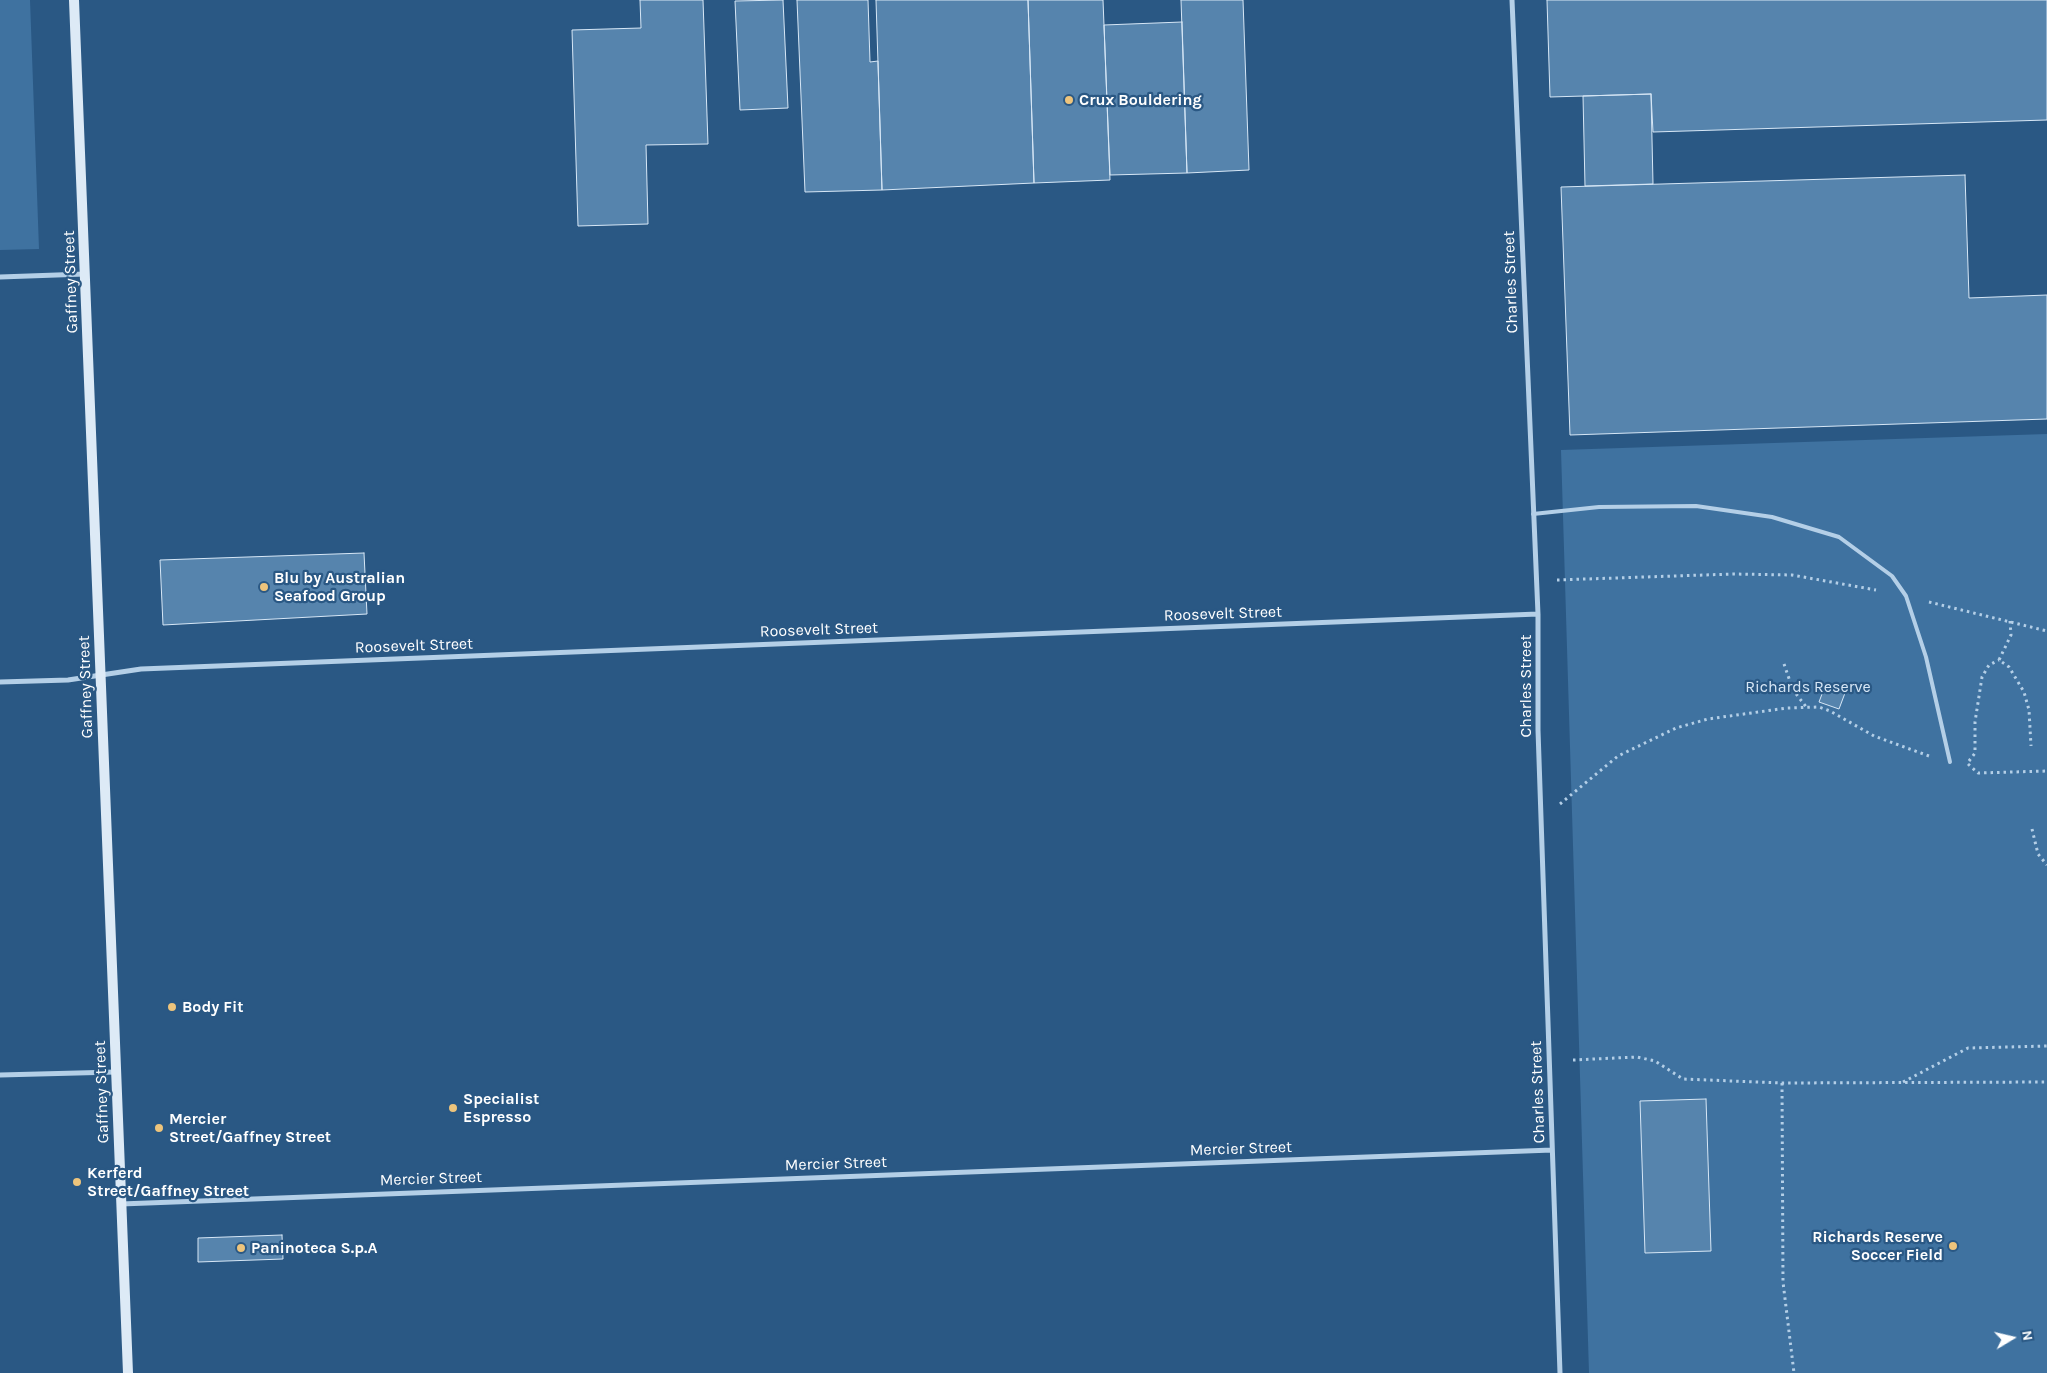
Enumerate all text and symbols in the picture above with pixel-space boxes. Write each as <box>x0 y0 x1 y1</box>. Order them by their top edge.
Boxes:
place label: Crux Bouldering <box>1079 90 1202 110</box>
marker: Crux Bouldering <box>1063 94 1075 106</box>
street label: Gaffney Street <box>60 230 82 334</box>
street label: Charles Street <box>1500 230 1522 334</box>
place label: Blu by Australian Seafood Group <box>274 568 405 606</box>
marker: Blu by Australian Seafood Group <box>258 581 270 593</box>
street label: Roosevelt Street <box>1164 602 1282 626</box>
street label: Roosevelt Street <box>760 618 878 642</box>
street label: Roosevelt Street <box>355 634 473 658</box>
street label: Gaffney Street <box>75 635 97 739</box>
street label: Charles Street <box>1516 635 1536 737</box>
park label: Richards Reserve <box>1745 677 1871 697</box>
place label: Body Fit <box>182 997 244 1017</box>
marker: Body Fit <box>166 1001 178 1013</box>
street label: Gaffney Street <box>91 1040 113 1144</box>
street label: Charles Street <box>1527 1040 1549 1144</box>
place label: Specialist Espresso <box>463 1089 539 1127</box>
marker: Specialist Espresso <box>447 1102 459 1114</box>
place label: Mercier Street/Gaffney Street <box>169 1109 331 1147</box>
marker: Mercier Street/Gaffney Street <box>153 1122 165 1134</box>
street label: Mercier Street <box>1190 1138 1292 1160</box>
street label: Mercier Street <box>785 1153 887 1175</box>
place label: Kerferd Street/Gaffney Street <box>87 1163 249 1201</box>
street label: Mercier Street <box>380 1168 482 1190</box>
marker: Kerferd Street/Gaffney Street <box>71 1176 83 1188</box>
place label: Richards Reserve Soccer Field <box>1812 1227 1943 1265</box>
place label: Paninoteca S.p.A <box>251 1238 377 1258</box>
marker: Richards Reserve Soccer Field <box>1947 1240 1959 1252</box>
marker: Paninoteca S.p.A <box>235 1242 247 1254</box>
north arrow <box>1987 1313 2037 1363</box>
text: N <box>2018 1329 2036 1342</box>

